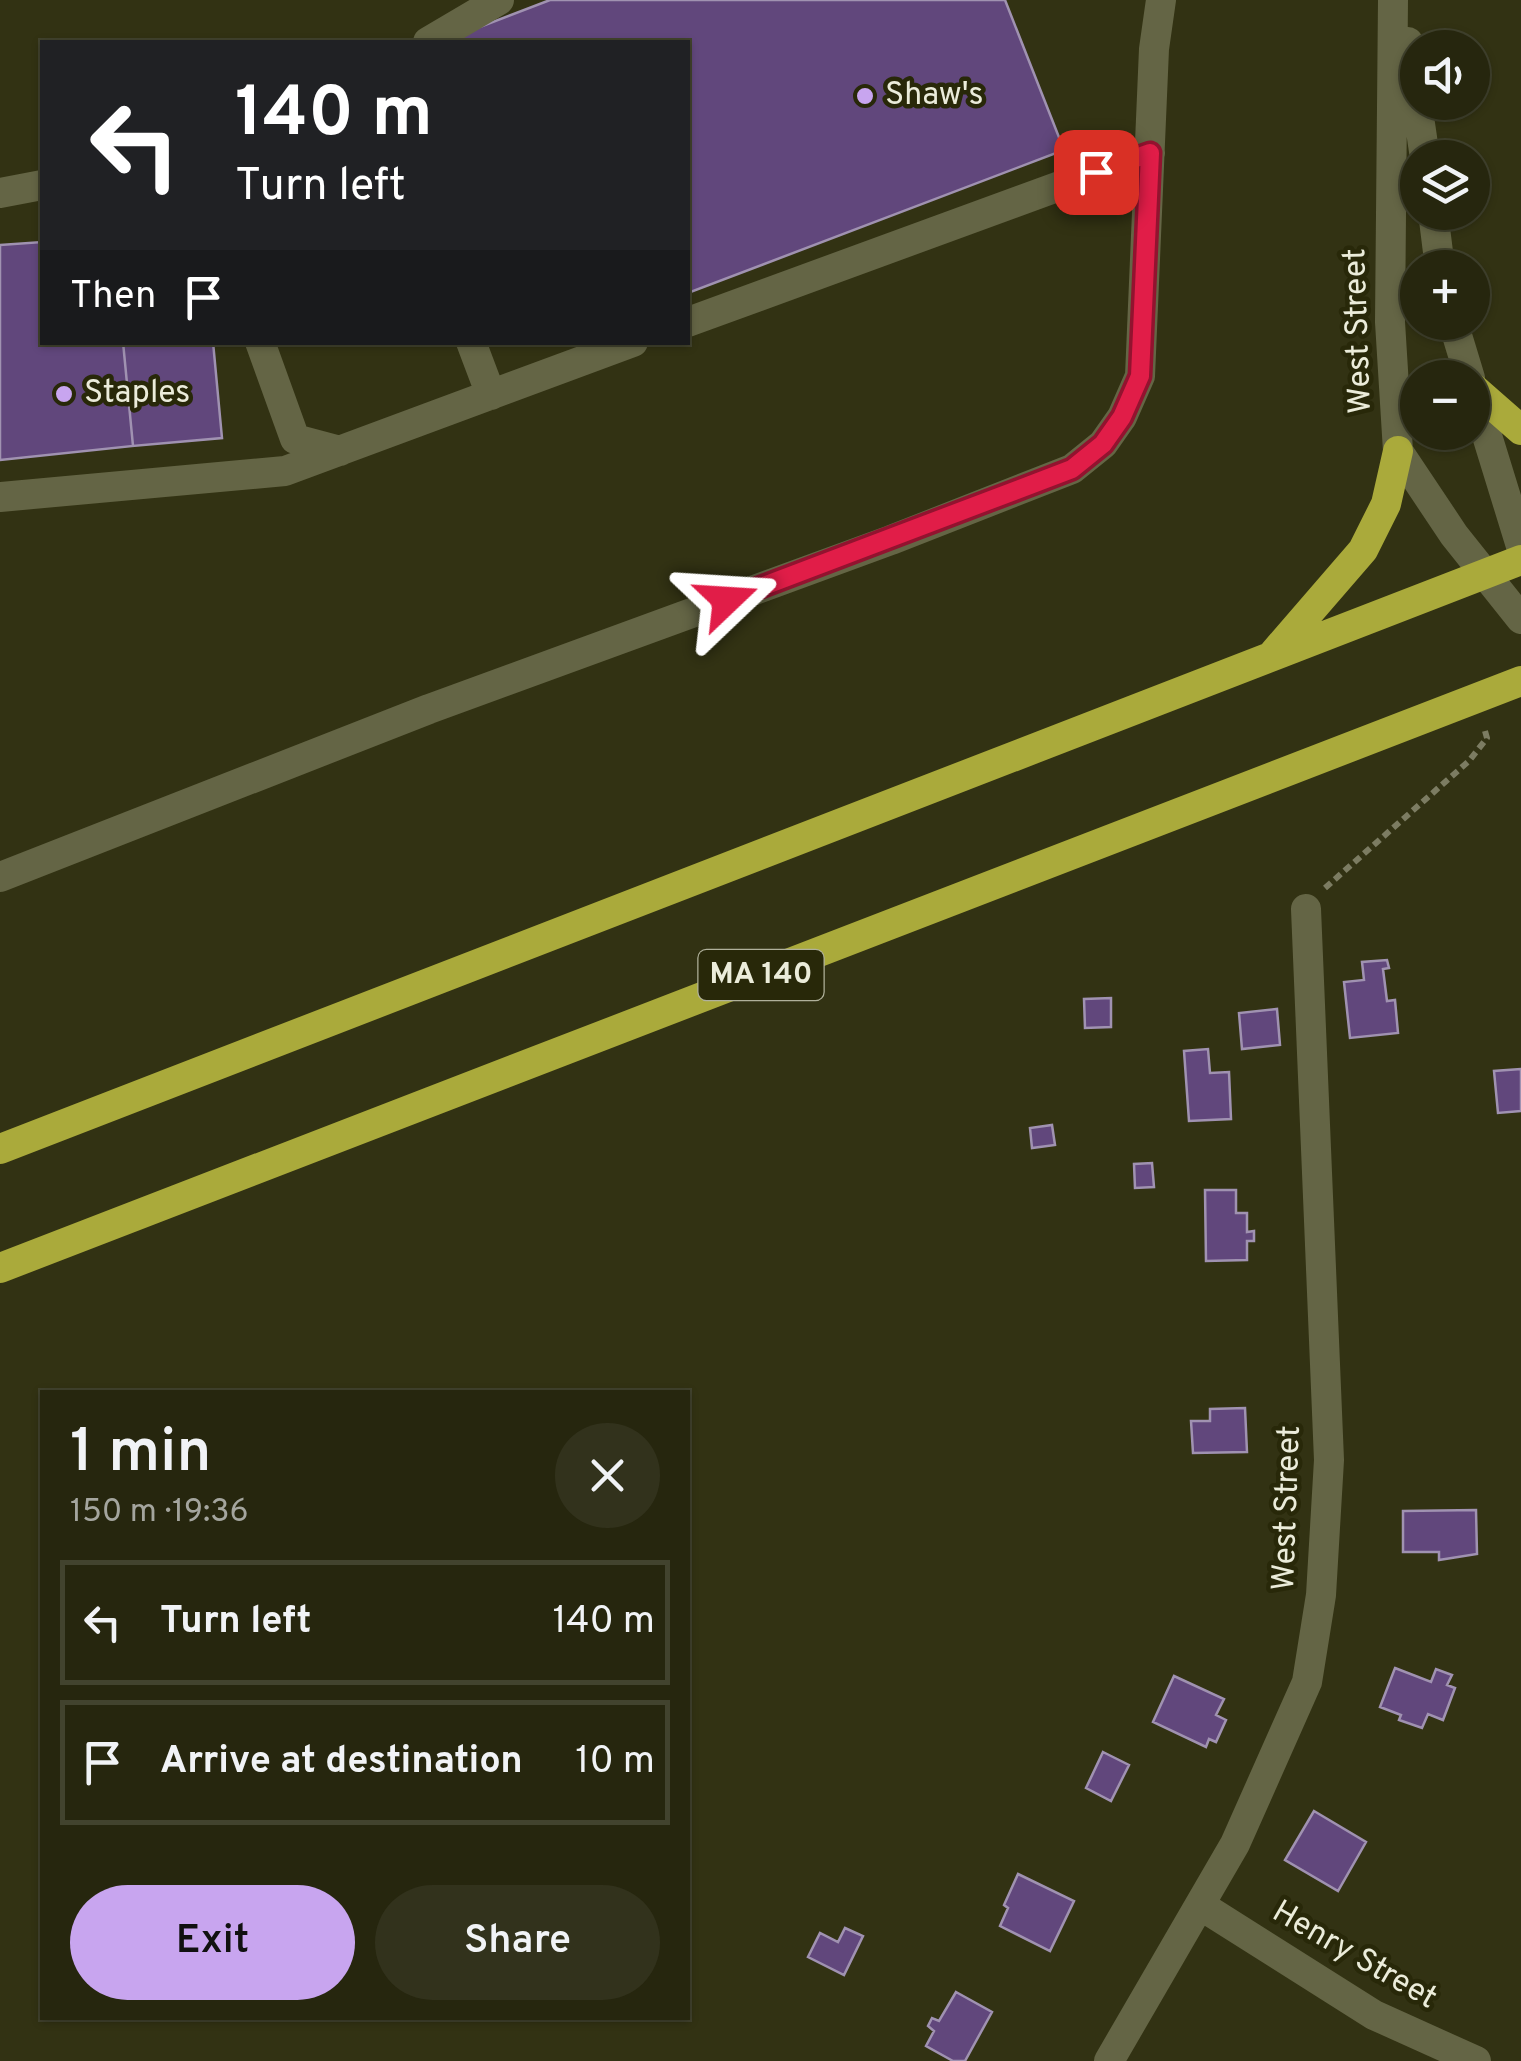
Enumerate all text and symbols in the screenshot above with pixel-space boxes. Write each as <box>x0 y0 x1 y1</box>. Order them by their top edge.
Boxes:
map controls <box>1400 30 1490 450</box>
button: sound <box>1400 30 1490 120</box>
text: 140 m <box>235 72 433 161</box>
place label: Shaw's <box>885 76 984 116</box>
icon: left <box>70 80 200 210</box>
marker: Shaw's <box>854 85 876 107</box>
pin <box>1054 130 1139 215</box>
button: layers <box>1400 140 1490 230</box>
icon: arrive <box>1069 145 1124 200</box>
text: Turn left <box>235 159 406 216</box>
street label: West Street <box>1336 248 1382 414</box>
button: + <box>1400 250 1490 340</box>
icon: arrive <box>176 270 231 325</box>
text: Then <box>70 273 156 322</box>
button: − <box>1400 360 1490 450</box>
place label: Staples <box>84 374 190 414</box>
marker: Staples <box>53 383 75 405</box>
position arrow <box>675 548 779 652</box>
road number: MA 140 <box>698 950 824 1000</box>
text: 1 min <box>70 1417 211 1493</box>
button: close <box>555 1423 660 1528</box>
street label: West Street <box>1265 1425 1311 1591</box>
text: 150 m · 19:36 <box>70 1493 249 1533</box>
icon: left <box>75 1595 130 1650</box>
text: Turn left <box>160 1598 312 1647</box>
text: 140 m <box>552 1598 655 1647</box>
icon: arrive <box>75 1735 130 1790</box>
text: Arrive at destination <box>160 1738 523 1787</box>
text: 10 m <box>575 1738 655 1787</box>
button: Exit <box>70 1885 355 2000</box>
button: Share <box>375 1885 660 2000</box>
street label: Henry Street <box>1264 1893 1444 2019</box>

